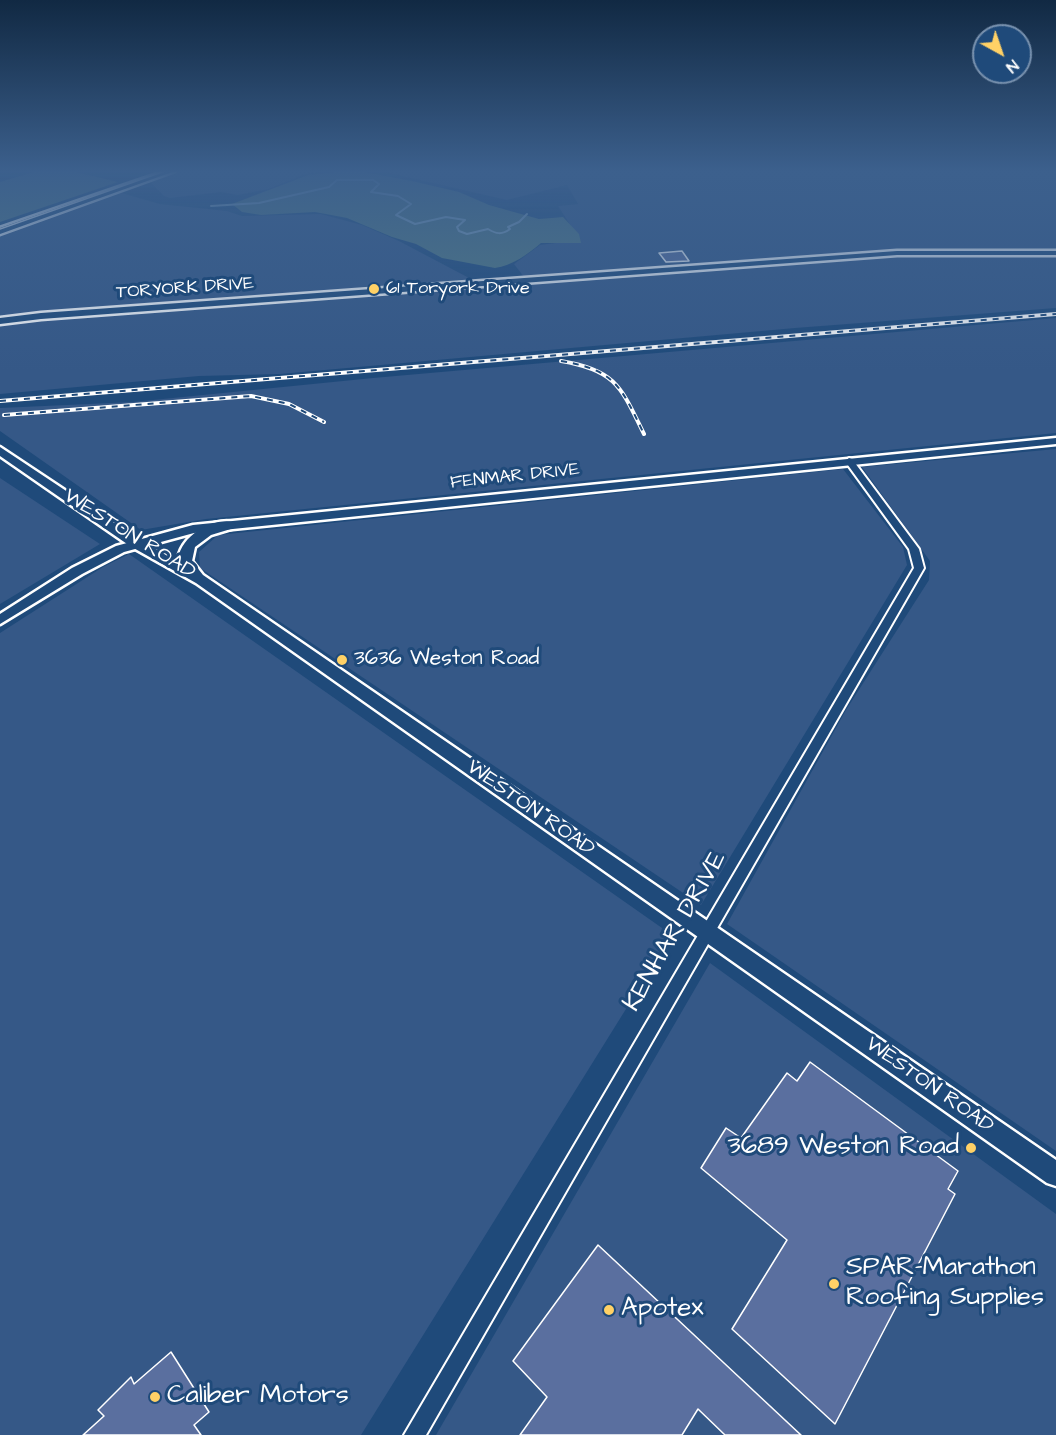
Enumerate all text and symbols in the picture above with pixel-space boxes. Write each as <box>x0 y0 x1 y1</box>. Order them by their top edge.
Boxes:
north arrow <box>972 24 1032 84</box>
text: N <box>1001 55 1023 78</box>
street label: TORYORK DRIVE <box>115 273 255 305</box>
place label: 61 Toryork Drive <box>386 278 530 300</box>
marker: 61 Toryork Drive <box>367 282 381 296</box>
street label: FENMAR DRIVE <box>449 459 581 495</box>
street label: WESTON ROAD <box>59 484 199 586</box>
place label: 3636 Weston Road <box>354 647 539 673</box>
marker: 3636 Weston Road <box>335 653 349 667</box>
street label: WESTON ROAD <box>461 756 599 862</box>
street label: KENHAR DRIVE <box>618 846 734 1018</box>
street label: WESTON ROAD <box>860 1033 998 1139</box>
place label: 3689 Weston Road <box>728 1132 959 1164</box>
marker: 3689 Weston Road <box>964 1141 978 1155</box>
place label: SPAR-Marathon Roofing Supplies <box>846 1253 1044 1314</box>
marker: SPAR-Marathon Roofing Supplies <box>827 1277 841 1291</box>
place label: Apotex <box>621 1294 704 1326</box>
marker: Apotex <box>602 1303 616 1317</box>
place label: Caliber Motors <box>167 1381 349 1413</box>
marker: Caliber Motors <box>148 1390 162 1404</box>

